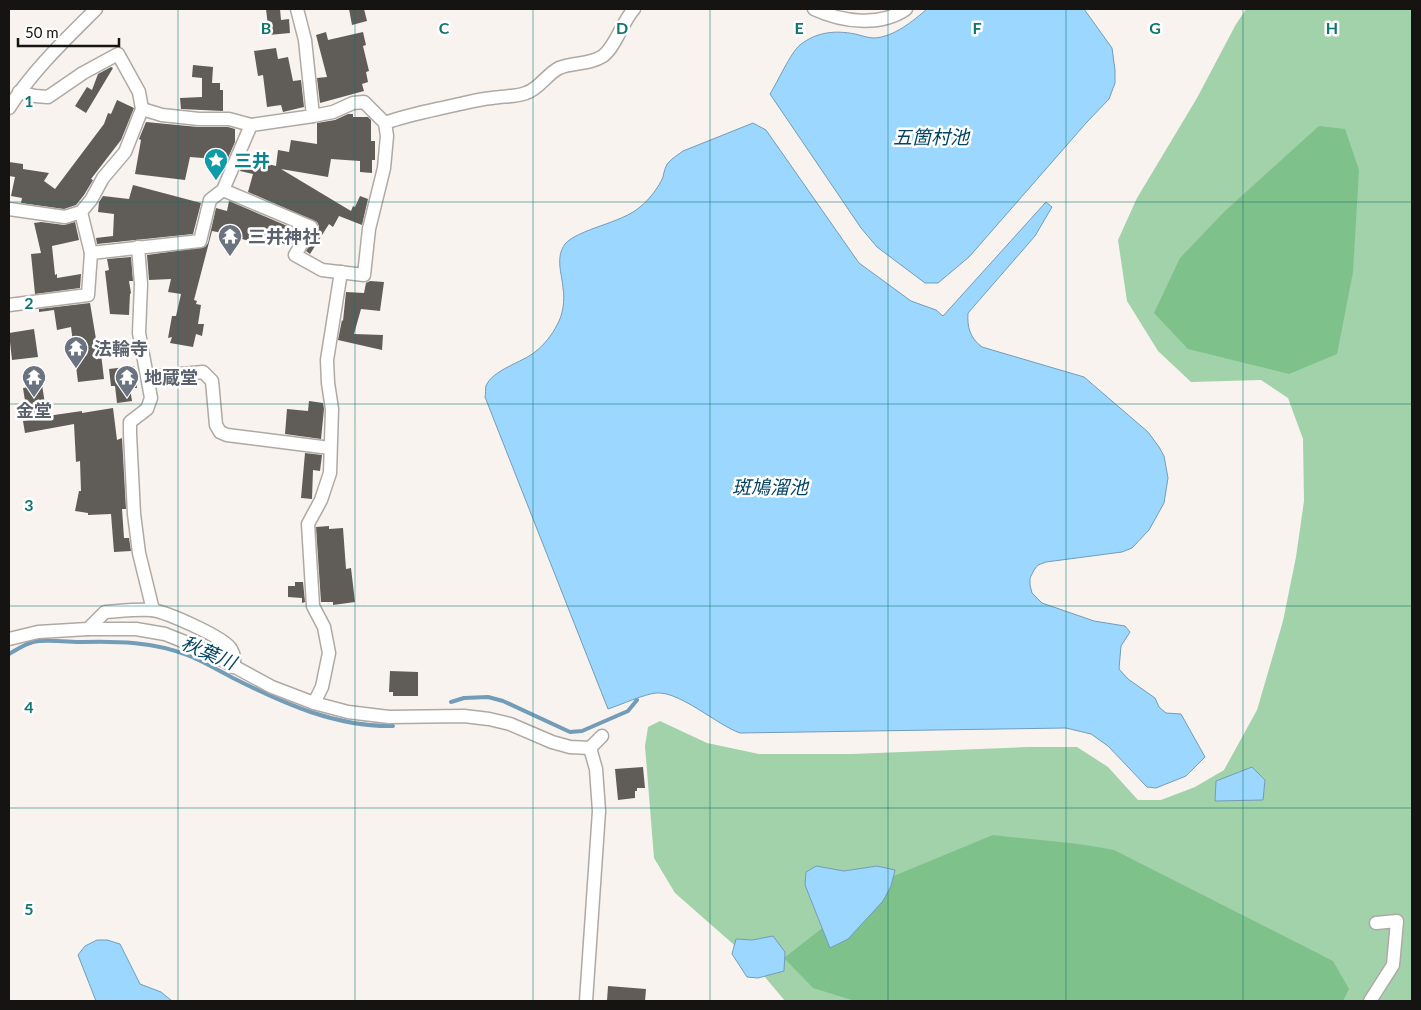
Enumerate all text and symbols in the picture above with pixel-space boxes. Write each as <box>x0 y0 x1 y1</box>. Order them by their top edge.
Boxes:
scale bar <box>18 15 119 47</box>
text: B <box>261 18 271 37</box>
text: C <box>439 18 450 37</box>
text: D <box>616 18 628 37</box>
text: E <box>794 18 804 37</box>
text: F <box>972 18 982 37</box>
text: G <box>1149 18 1161 37</box>
text: H <box>1326 18 1338 37</box>
text: 50 m <box>25 23 59 41</box>
text: 1 <box>24 91 34 110</box>
water label: 五箇村池 <box>893 125 971 148</box>
place icon: 三井 <box>203 147 229 181</box>
place label: 三井 <box>234 149 270 171</box>
temple icon: 三井神社 <box>217 223 243 257</box>
place label: 三井神社 <box>248 225 320 247</box>
text: 2 <box>24 293 34 312</box>
temple icon: 法輪寺 <box>63 335 89 369</box>
place label: 法輪寺 <box>94 337 148 359</box>
temple icon: 金堂 <box>21 364 47 398</box>
temple icon: 地蔵堂 <box>114 364 140 398</box>
place label: 地蔵堂 <box>144 366 198 388</box>
place label: 金堂 <box>16 399 52 421</box>
water label: 斑鳩溜池 <box>732 475 810 498</box>
text: 3 <box>24 495 34 514</box>
water label: 秋葉川 <box>178 630 242 675</box>
text: 4 <box>24 697 34 716</box>
text: 5 <box>24 899 34 918</box>

